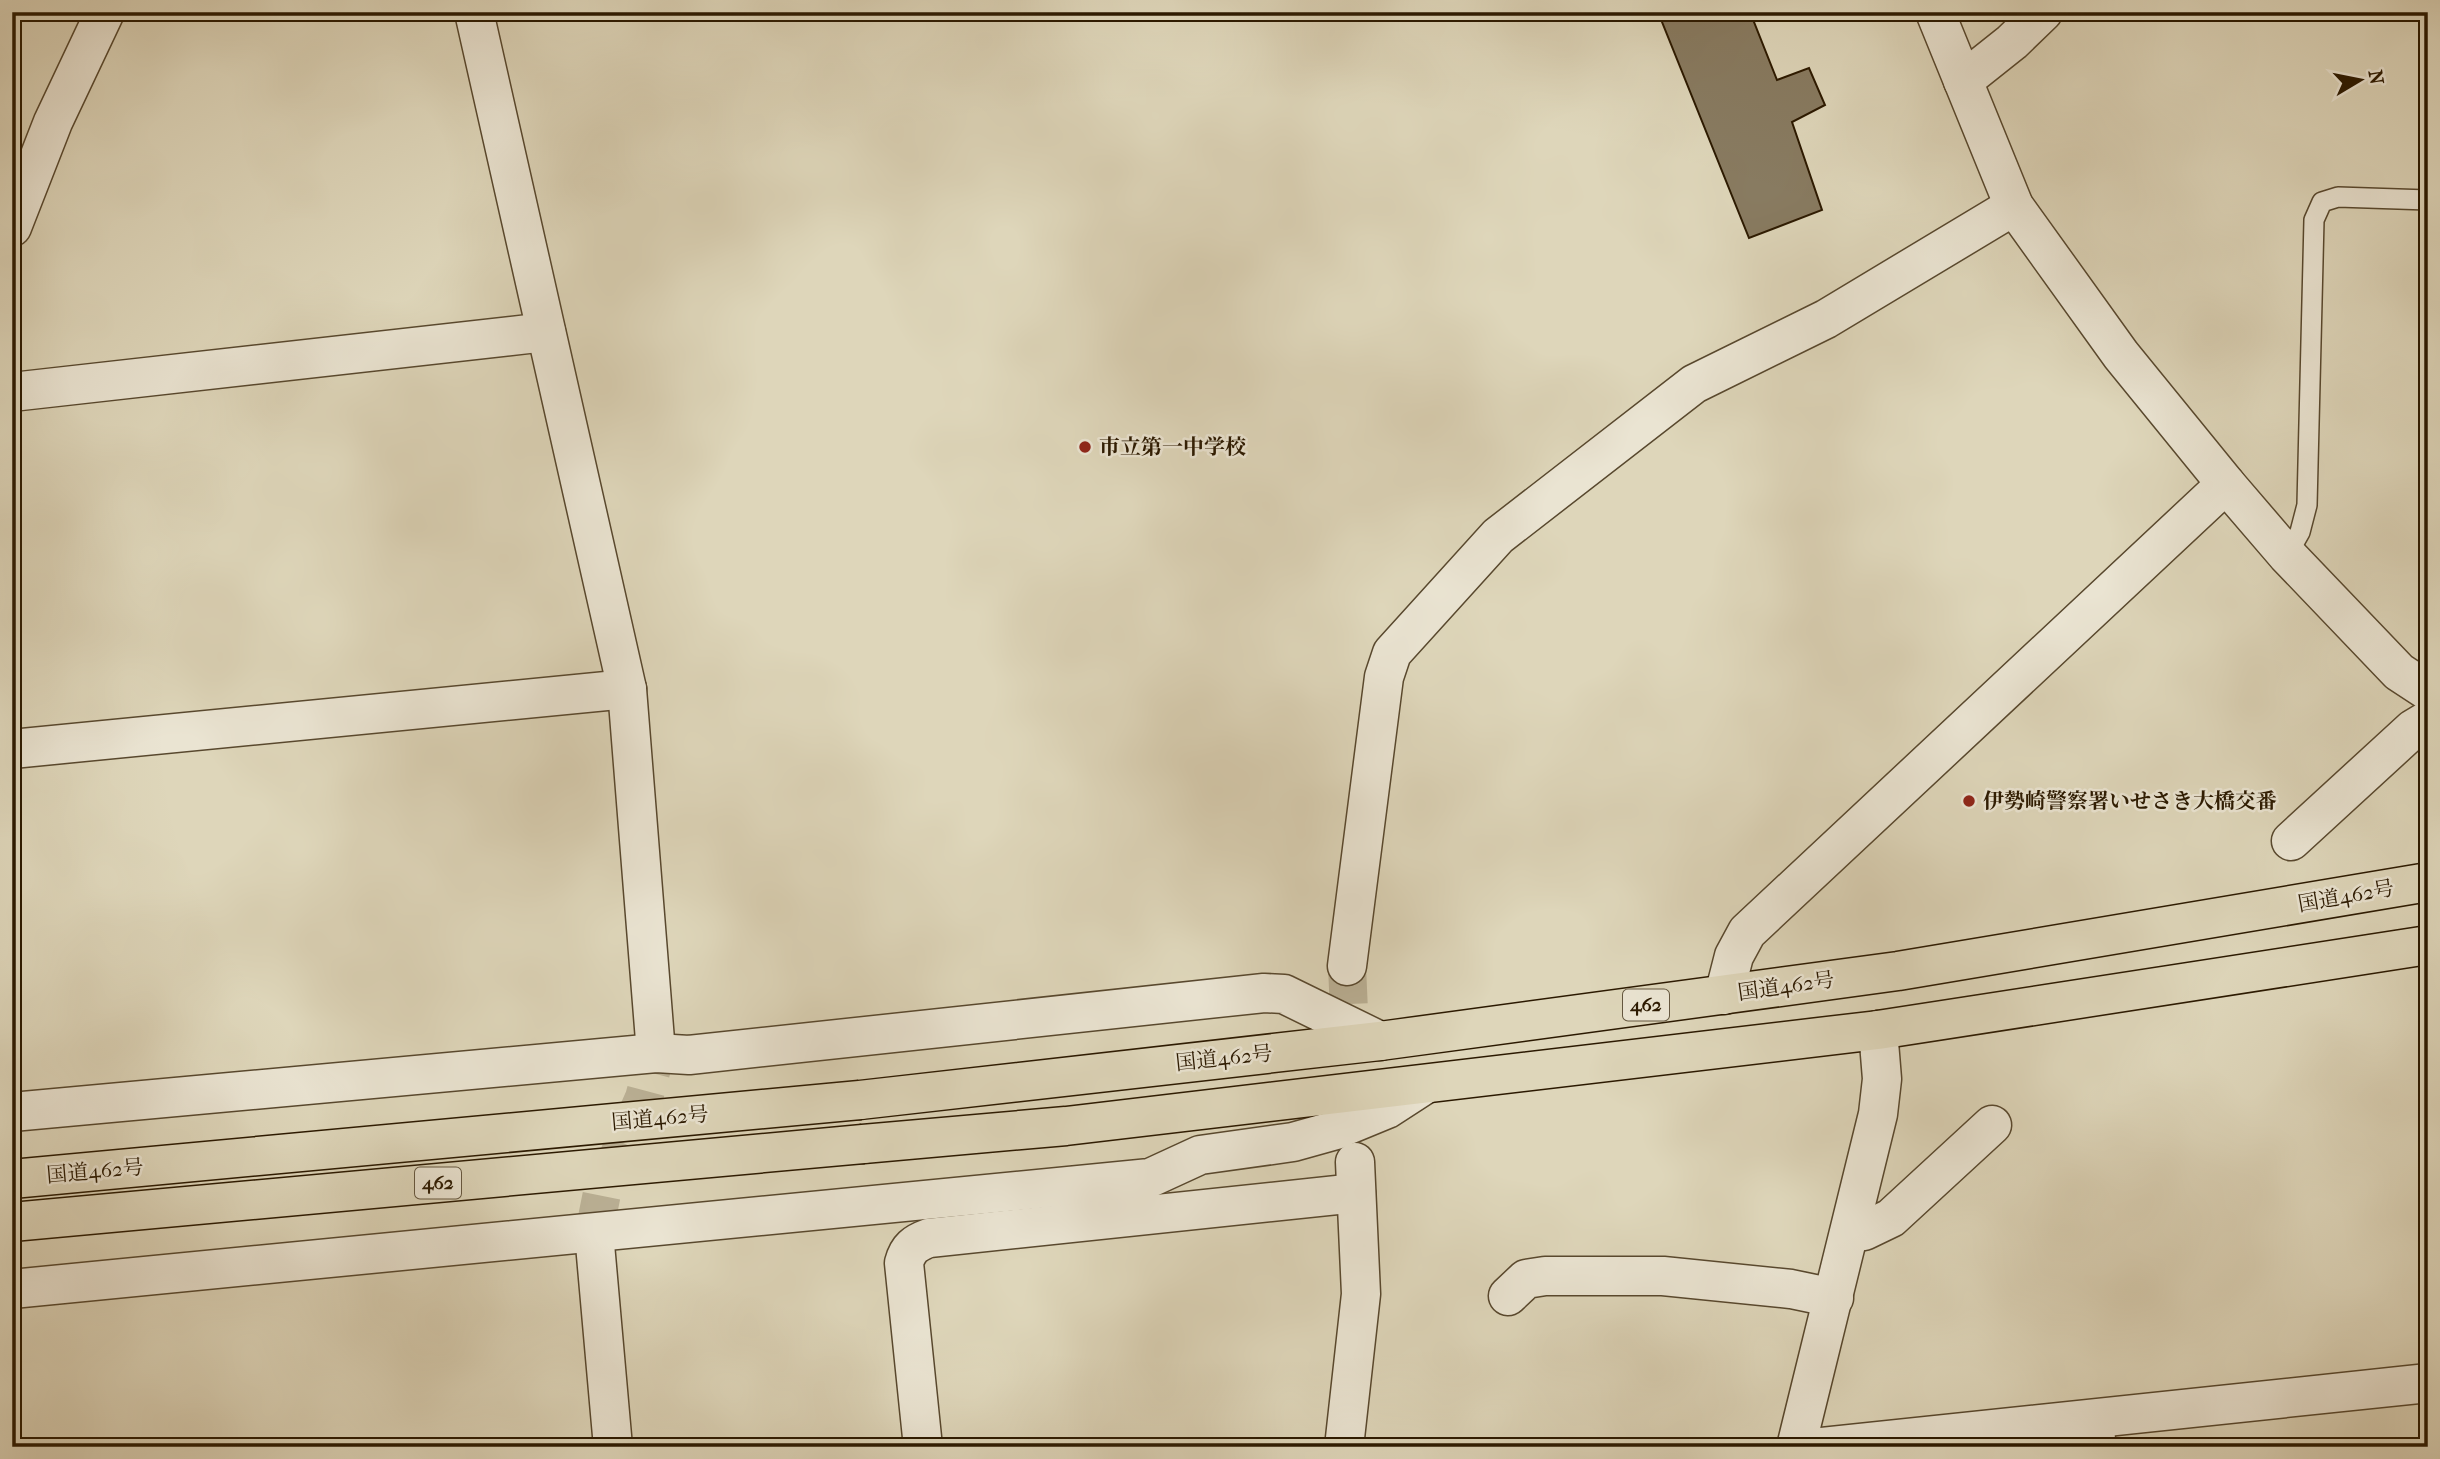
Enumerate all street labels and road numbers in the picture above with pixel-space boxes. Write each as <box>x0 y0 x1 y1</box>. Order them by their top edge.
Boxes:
street label: 国道462号 <box>2296 876 2396 916</box>
street label: 国道462号 <box>1736 967 1836 1005</box>
road number: 462 <box>1623 990 1669 1021</box>
street label: 国道462号 <box>1174 1041 1274 1075</box>
street label: 国道462号 <box>610 1102 710 1134</box>
street label: 国道462号 <box>45 1155 145 1187</box>
road number: 462 <box>415 1168 461 1198</box>

